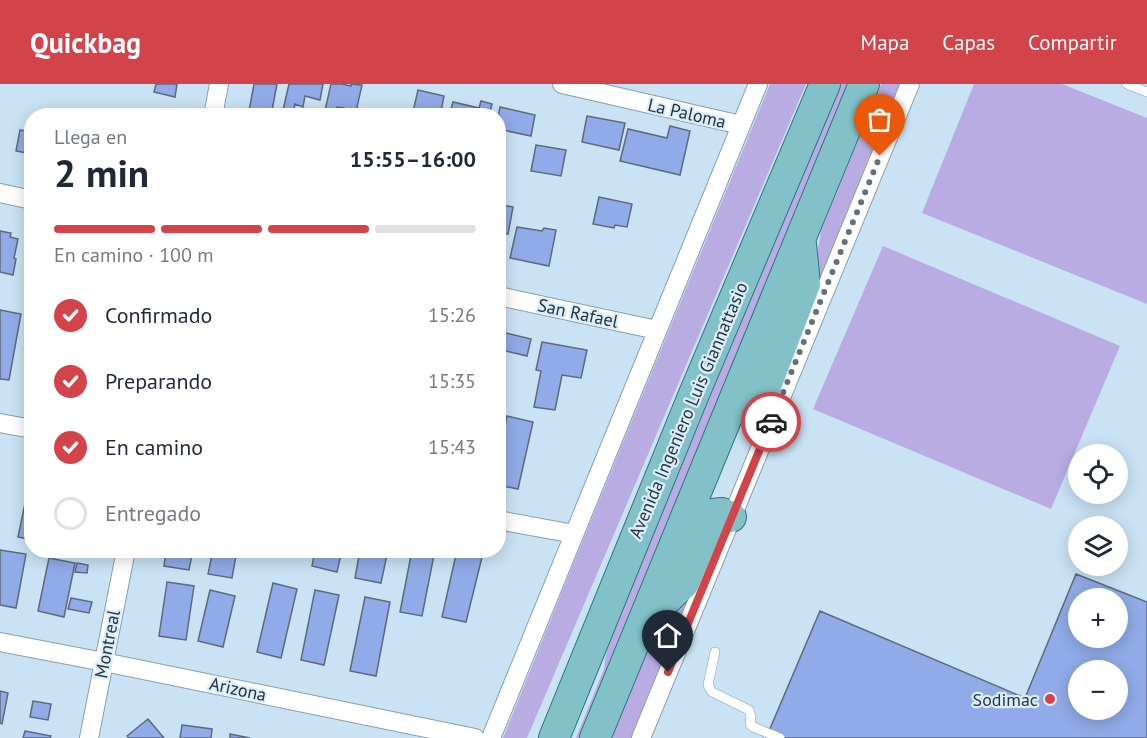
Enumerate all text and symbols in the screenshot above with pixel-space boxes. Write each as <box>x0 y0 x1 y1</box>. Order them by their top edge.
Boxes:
text: Quickbag <box>30 24 141 61</box>
text: Mapa <box>861 29 909 56</box>
text: Capas <box>942 29 995 56</box>
text: Compartir <box>1028 29 1117 56</box>
street label: La Paloma <box>646 93 728 133</box>
pin <box>854 94 905 156</box>
icon: bag <box>863 103 896 136</box>
text: Llega en <box>54 124 127 150</box>
text: 15:55–16:00 <box>350 145 476 173</box>
text: 2 min <box>54 147 149 198</box>
text: En camino · 100 m <box>54 242 214 268</box>
street label: Avenida Ingeniero Luis Giannattasio <box>623 278 753 542</box>
street label: San Rafael <box>536 293 621 333</box>
icon: check <box>54 299 87 332</box>
text: Confirmado <box>105 301 212 329</box>
text: 15:26 <box>428 302 476 328</box>
icon: check <box>54 365 87 398</box>
text: Preparando <box>105 367 212 395</box>
text: 15:35 <box>428 368 476 394</box>
courier <box>741 392 801 452</box>
icon: car <box>755 406 788 439</box>
icon: check <box>54 431 87 464</box>
text: En camino <box>105 433 203 461</box>
text: 15:43 <box>428 434 476 460</box>
map controls <box>1068 444 1128 720</box>
button: locate <box>1068 444 1128 504</box>
text: Entregado <box>105 499 201 527</box>
button: layers <box>1068 516 1128 576</box>
button: + <box>1068 588 1128 648</box>
street label: Montreal <box>89 607 125 680</box>
pin <box>642 610 693 672</box>
icon: home <box>651 619 684 652</box>
button: − <box>1068 660 1128 720</box>
street label: Arizona <box>207 672 269 706</box>
place label: Sodimac <box>973 688 1038 711</box>
marker: Sodimac <box>1043 692 1057 706</box>

